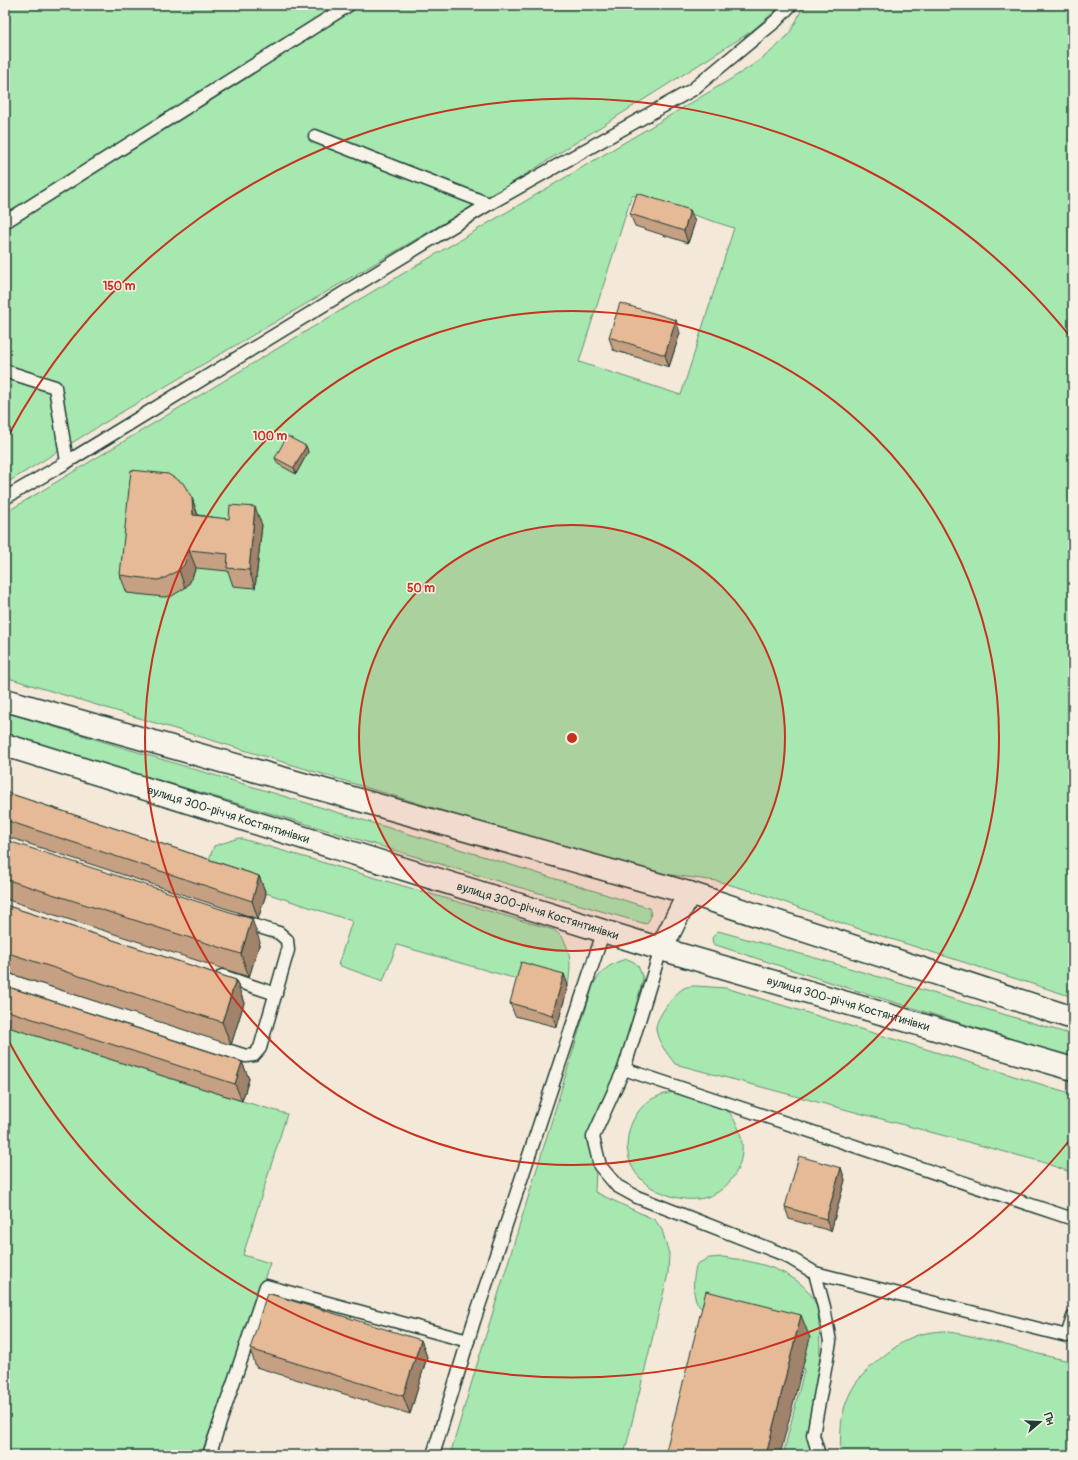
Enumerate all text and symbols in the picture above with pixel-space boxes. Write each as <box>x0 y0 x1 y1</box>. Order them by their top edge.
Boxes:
text: 150 m <box>103 279 136 294</box>
text: 100 m <box>253 429 288 444</box>
text: 50 m <box>407 581 435 596</box>
centre of rings <box>565 731 579 745</box>
street label: вулиця 300-річчя Костянтинівки <box>146 783 312 847</box>
street label: вулиця 300-річчя Костянтинівки <box>455 879 621 944</box>
street label: вулиця 300-річчя Костянтинівки <box>765 973 932 1035</box>
north arrow <box>1020 1402 1060 1442</box>
text: Пн <box>1041 1411 1057 1427</box>

